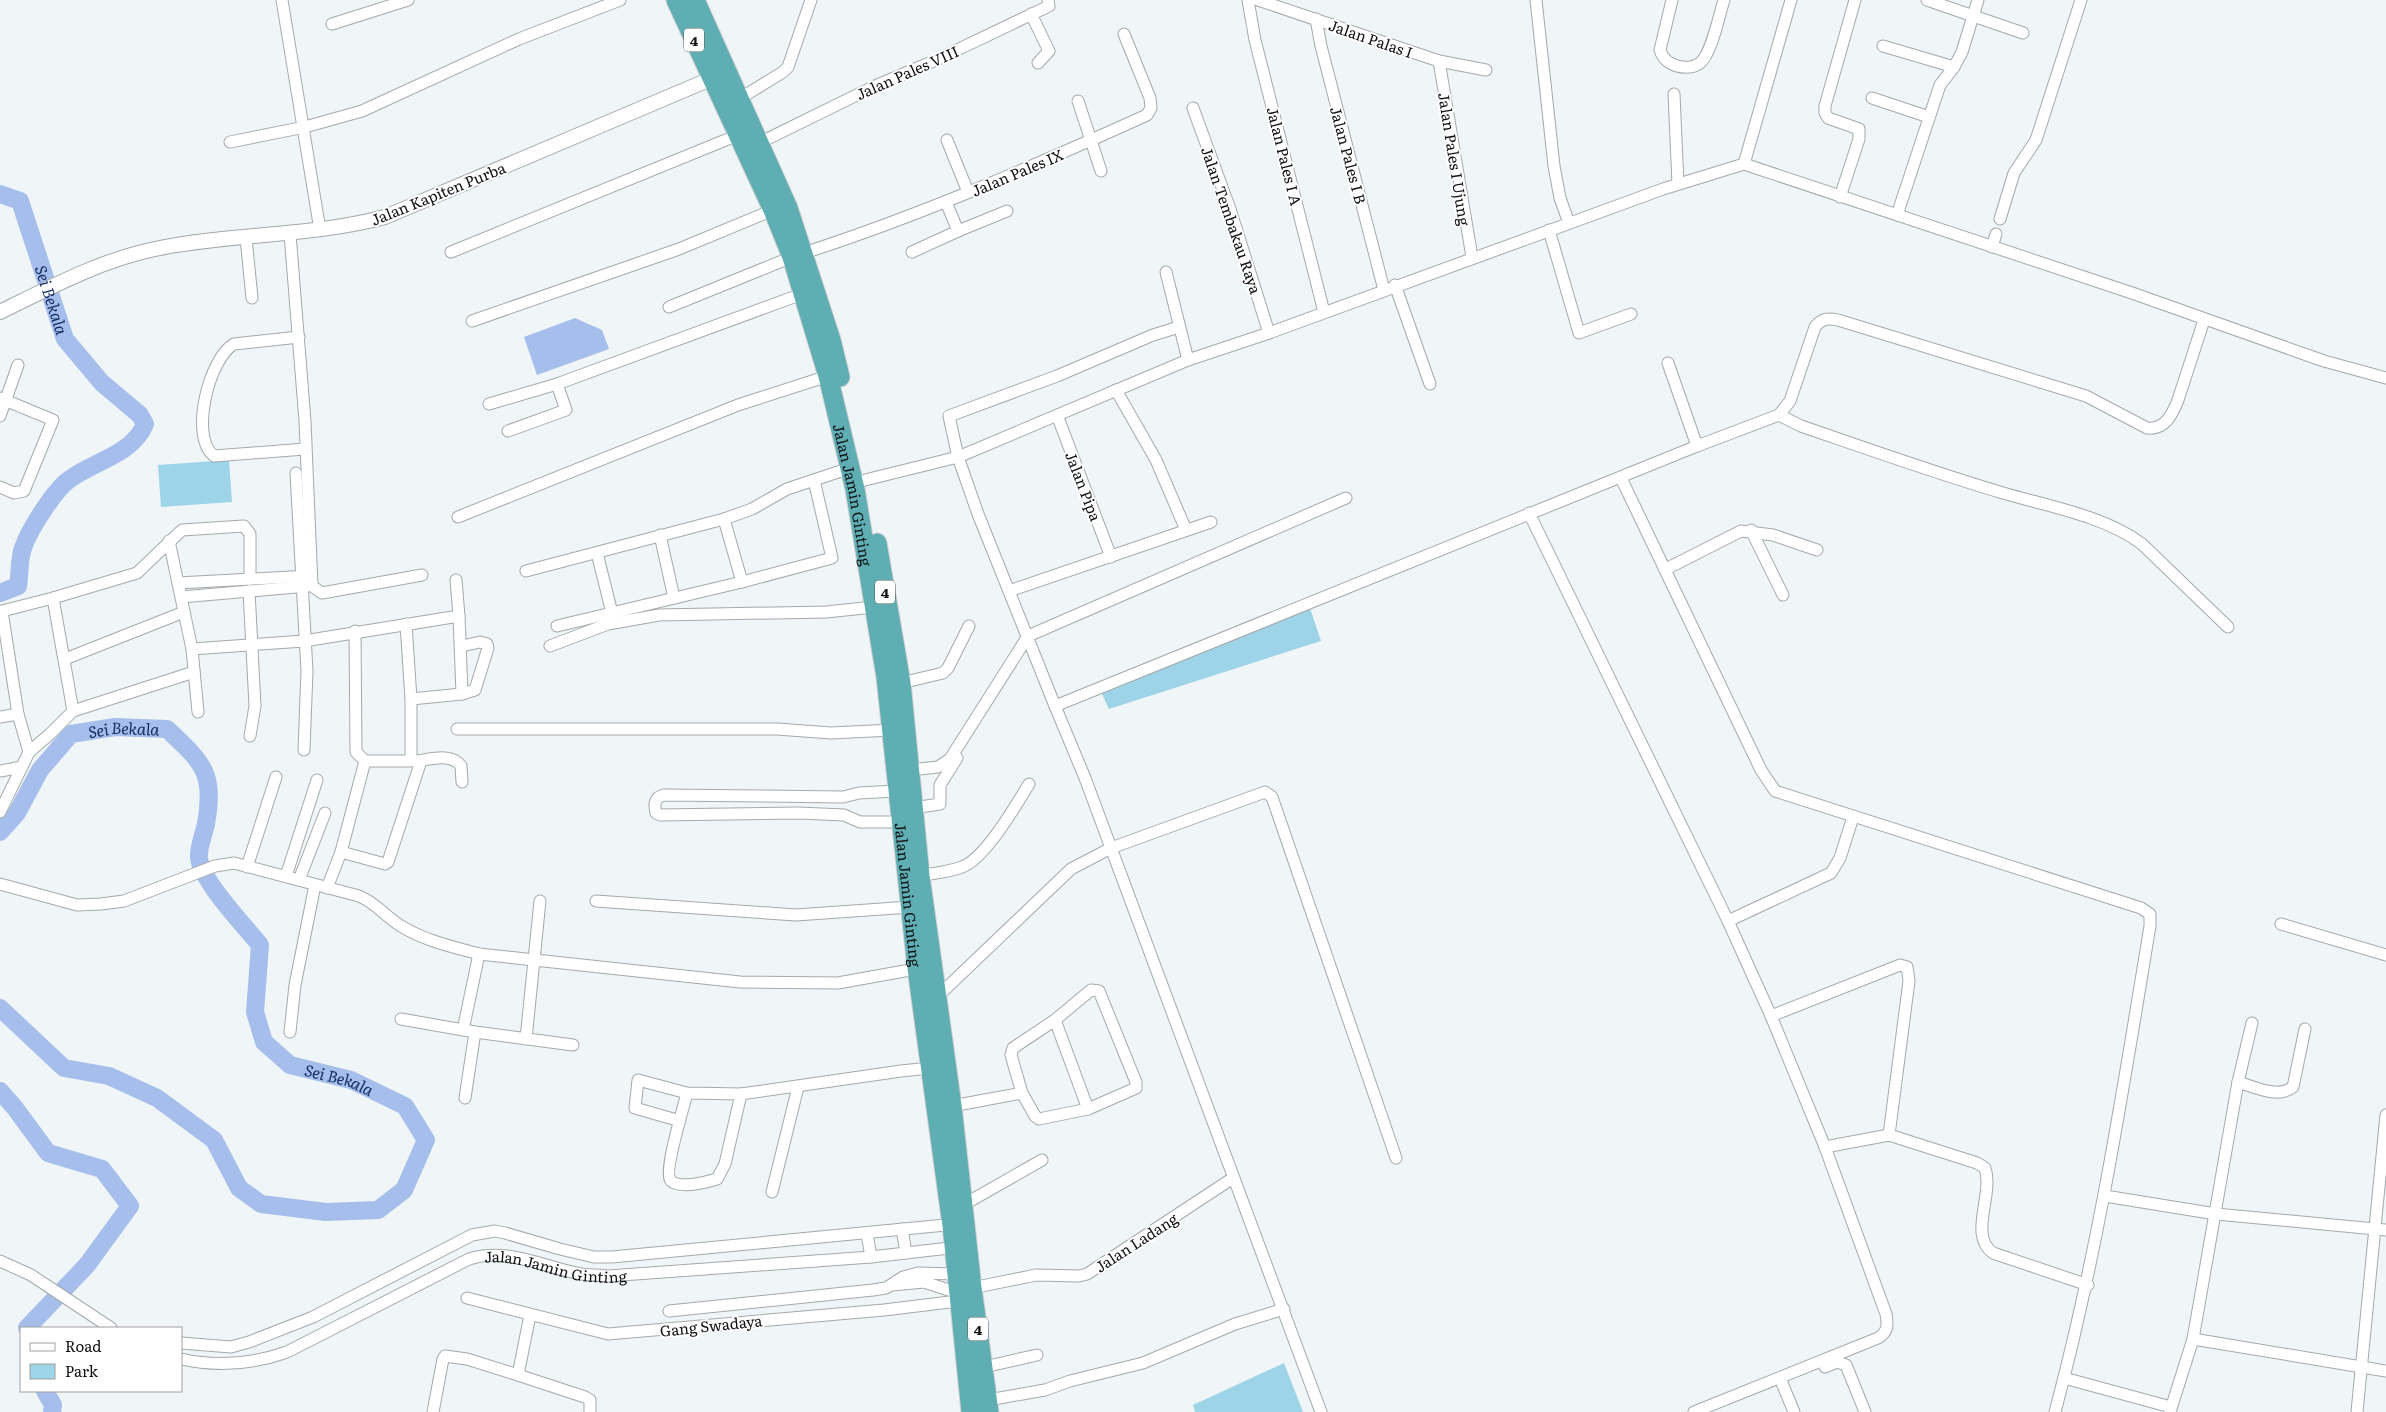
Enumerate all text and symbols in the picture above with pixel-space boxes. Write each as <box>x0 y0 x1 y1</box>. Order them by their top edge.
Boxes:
street label: Jalan Palas I <box>1326 13 1416 63</box>
road number: 4 <box>684 28 704 52</box>
street label: Jalan Pales VIII <box>852 39 962 105</box>
street label: Jalan Pales I Ujung <box>1433 91 1477 228</box>
street label: Jalan Pales I A <box>1262 104 1308 208</box>
street label: Jalan Pales I B <box>1325 104 1373 206</box>
street label: Jalan Pales IX <box>967 142 1067 202</box>
street label: Jalan Tembakau Raya <box>1196 143 1268 298</box>
street label: Jalan Kapiten Purba <box>367 155 510 231</box>
water label: Sei Bekala <box>30 262 75 338</box>
street label: Jalan Jamin Ginting <box>828 421 879 568</box>
street label: Jalan Pipa <box>1060 448 1108 525</box>
road number: 4 <box>875 580 895 604</box>
water label: Sei Bekala <box>86 715 161 743</box>
street label: Jalan Jamin Ginting <box>890 821 928 969</box>
water label: Sei Bekala <box>302 1057 379 1102</box>
street label: Jalan Ladang <box>1090 1206 1182 1277</box>
street label: Jalan Jamin Ginting <box>483 1244 628 1287</box>
street label: Gang Swadaya <box>659 1308 764 1342</box>
road number: 4 <box>968 1318 988 1340</box>
legend <box>20 1327 182 1392</box>
text: Road <box>65 1334 101 1357</box>
text: Park <box>65 1359 99 1382</box>

